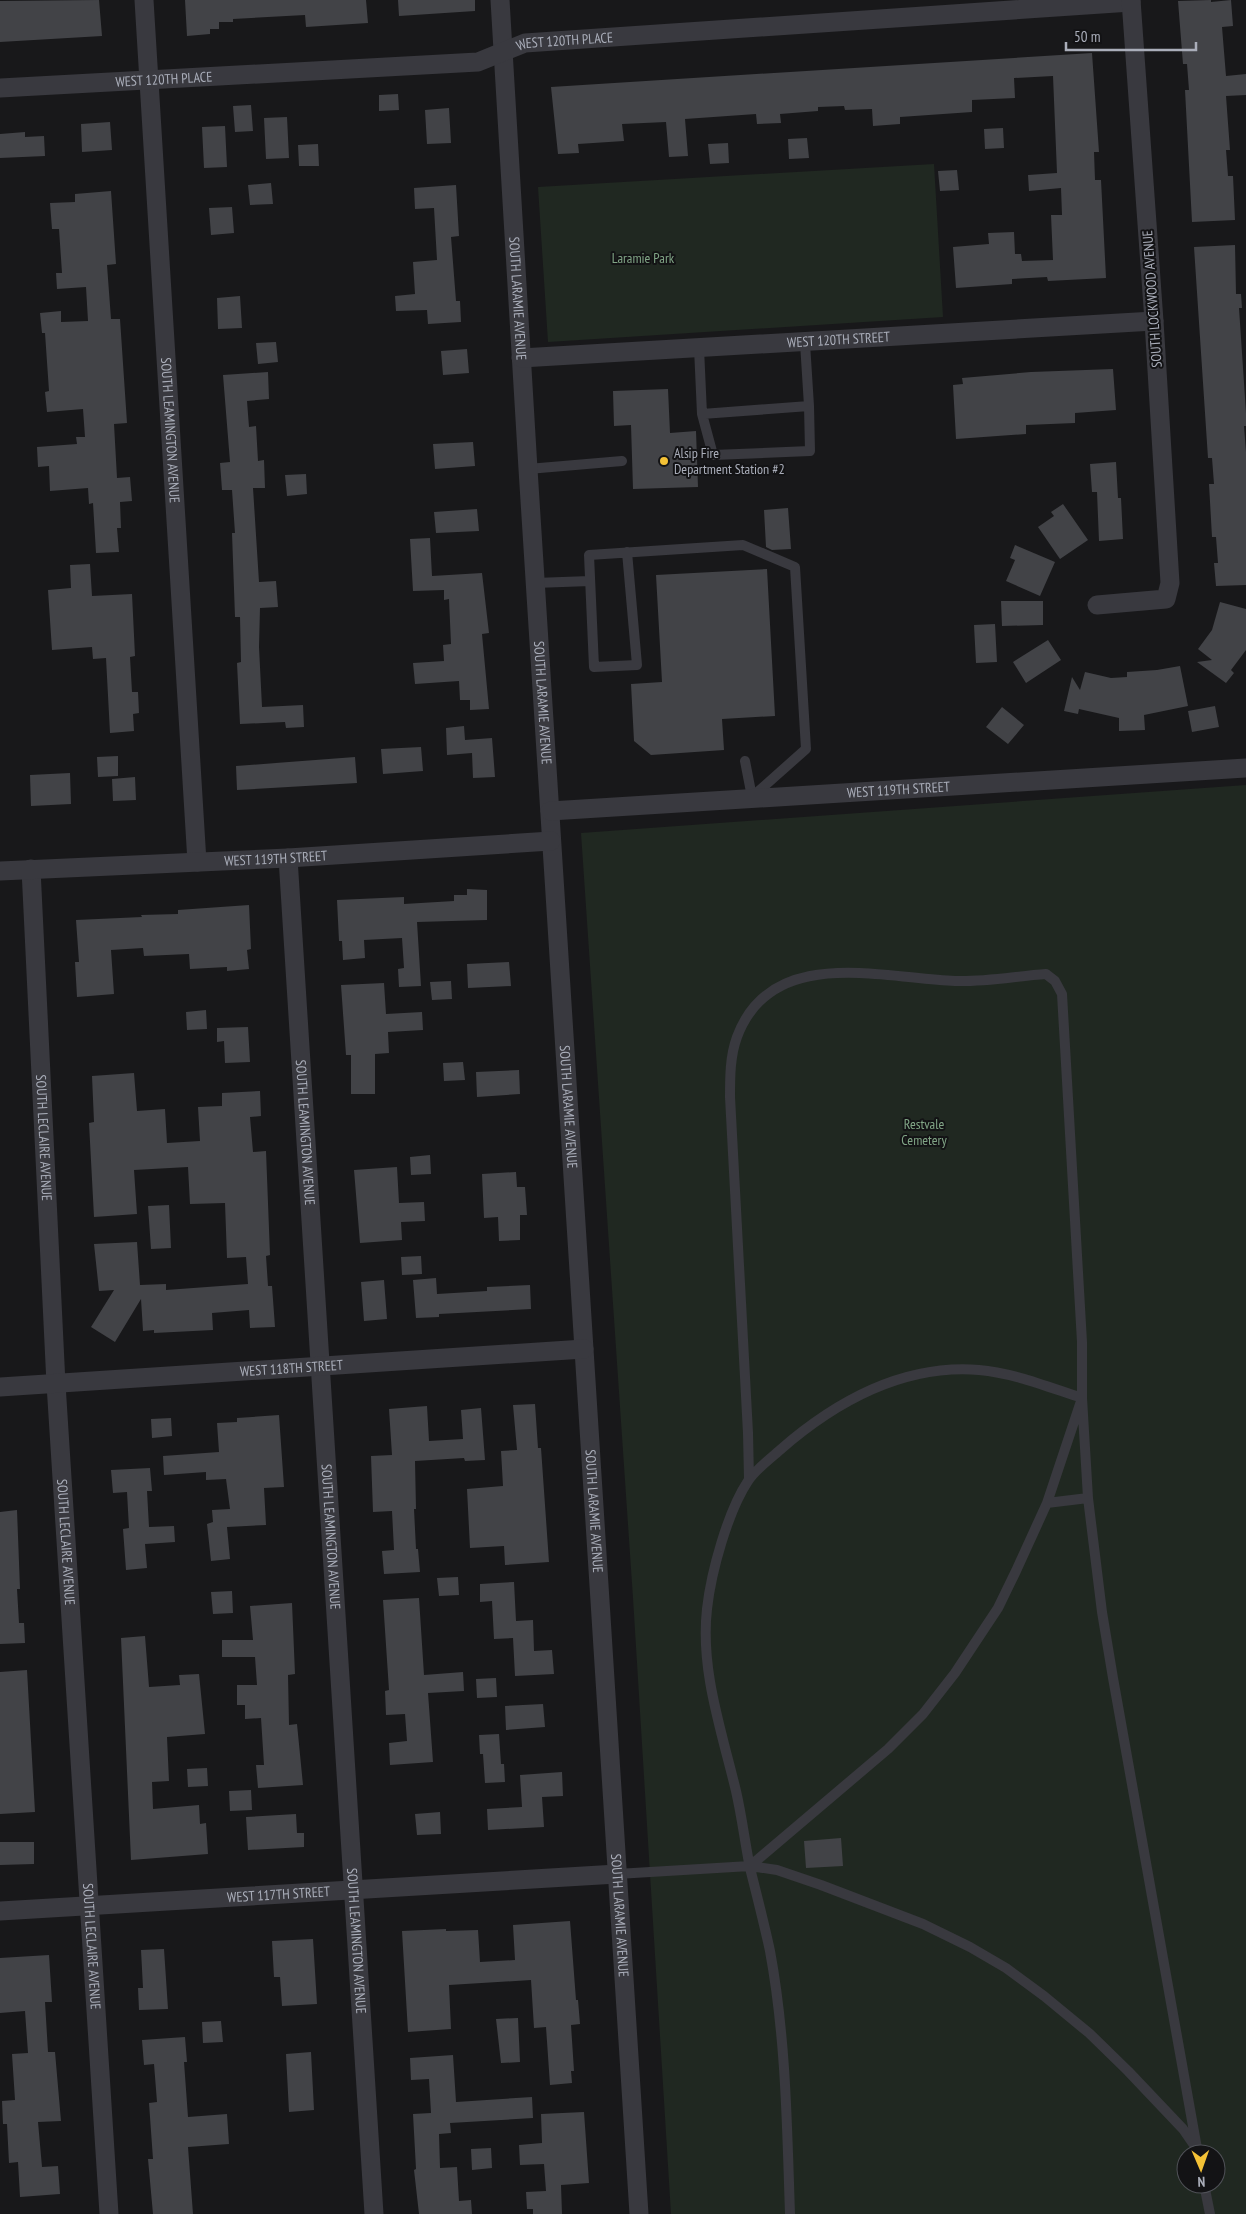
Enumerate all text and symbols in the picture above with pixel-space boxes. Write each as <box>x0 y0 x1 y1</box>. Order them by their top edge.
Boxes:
scale bar <box>1066 20 1196 52</box>
text: 50 m <box>1074 27 1100 46</box>
street label: WEST 120TH PLACE <box>513 28 613 55</box>
street label: WEST 120TH PLACE <box>115 67 213 91</box>
street label: SOUTH LOCKWOOD AVENUE <box>1138 230 1166 368</box>
street label: SOUTH LARAMIE AVENUE <box>505 236 530 361</box>
park label: Laramie Park <box>612 249 675 267</box>
street label: WEST 120TH STREET <box>786 327 891 351</box>
street label: SOUTH LEAMINGTON AVENUE <box>157 357 184 504</box>
place label: Alsip Fire Department Station #2 <box>674 444 785 478</box>
marker: Alsip Fire Department Station #2 <box>658 455 670 467</box>
street label: SOUTH LARAMIE AVENUE <box>530 640 556 765</box>
street label: WEST 119TH STREET <box>846 777 951 802</box>
street label: WEST 119TH STREET <box>224 846 329 870</box>
street label: SOUTH LARAMIE AVENUE <box>556 1045 581 1169</box>
street label: SOUTH LEAMINGTON AVENUE <box>292 1059 319 1206</box>
street label: SOUTH LECLAIRE AVENUE <box>32 1074 56 1201</box>
park label: Restvale Cemetery <box>901 1115 947 1149</box>
street label: WEST 118TH STREET <box>239 1356 344 1380</box>
street label: SOUTH LARAMIE AVENUE <box>581 1449 607 1573</box>
street label: SOUTH LEAMINGTON AVENUE <box>317 1463 345 1610</box>
street label: SOUTH LECLAIRE AVENUE <box>53 1478 79 1606</box>
street label: SOUTH LARAMIE AVENUE <box>607 1853 633 1977</box>
street label: SOUTH LEAMINGTON AVENUE <box>343 1867 370 2014</box>
street label: WEST 117TH STREET <box>226 1882 331 1906</box>
street label: SOUTH LECLAIRE AVENUE <box>79 1883 105 2010</box>
north arrow <box>1176 2144 1226 2194</box>
text: N <box>1197 2173 1206 2191</box>

